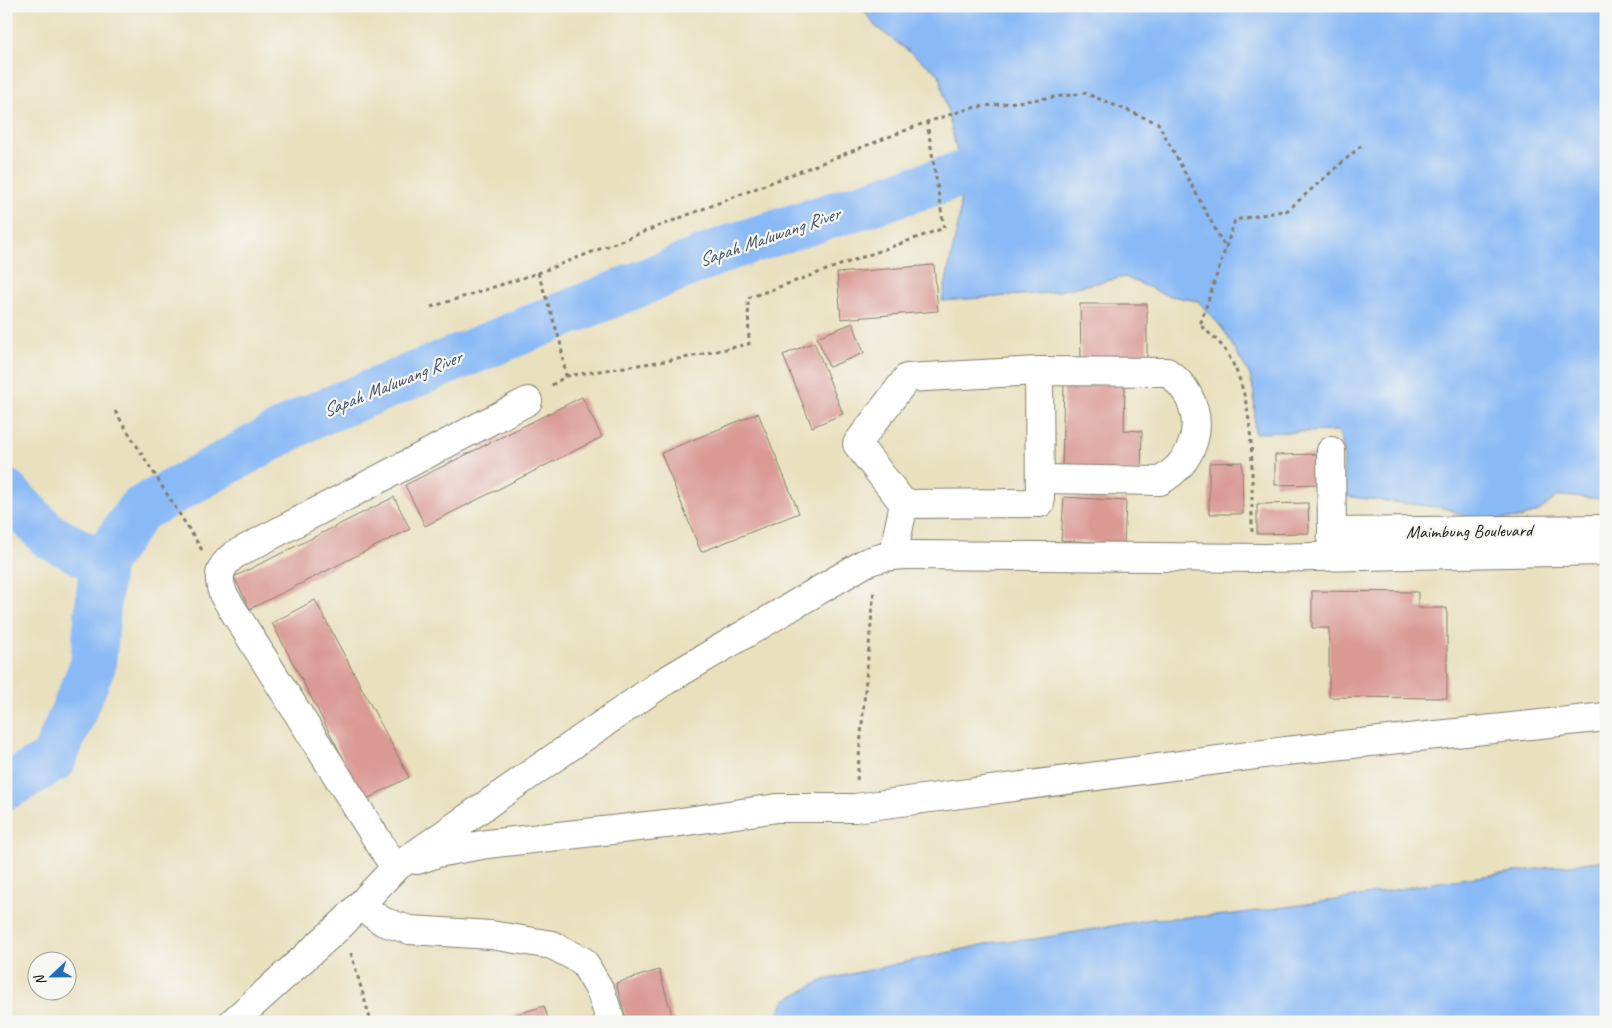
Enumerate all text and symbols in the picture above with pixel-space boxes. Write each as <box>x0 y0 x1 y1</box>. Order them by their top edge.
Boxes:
water label: Sapah Maluwang River <box>695 201 846 272</box>
water label: Sapah Maluwang River <box>319 344 468 423</box>
street label: Maimbung Boulevard <box>1406 519 1535 543</box>
north arrow <box>28 950 78 1000</box>
text: N <box>30 971 50 988</box>

